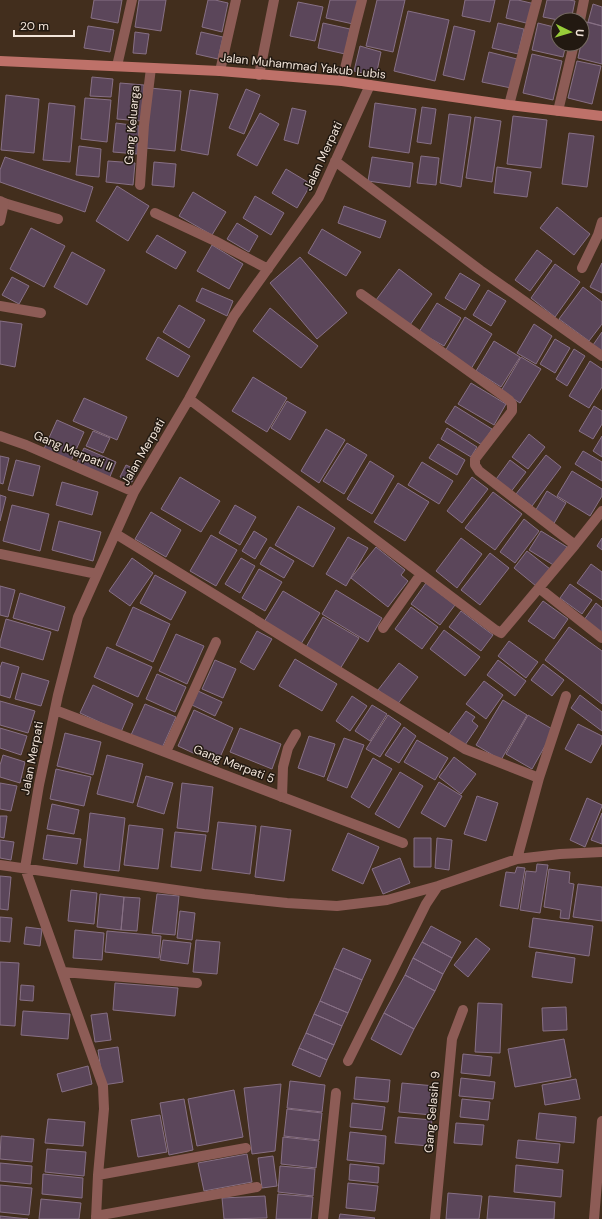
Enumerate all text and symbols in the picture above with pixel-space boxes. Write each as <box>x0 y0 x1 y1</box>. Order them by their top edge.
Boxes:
scale bar <box>14 12 74 38</box>
north arrow <box>550 12 590 52</box>
text: 20 m <box>20 18 49 34</box>
text: U <box>573 29 587 37</box>
street label: Jalan Muhammad Yakub Lubis <box>219 49 387 83</box>
street label: Gang Keluarga <box>121 85 143 165</box>
street label: Jalan Merpati <box>300 119 346 193</box>
street label: Jalan Merpati <box>117 416 169 488</box>
street label: Gang Merpati II <box>31 427 115 475</box>
street label: Jalan Merpati <box>17 720 47 796</box>
street label: Gang Merpati 5 <box>191 741 277 787</box>
street label: Gang Selasih 9 <box>420 1070 444 1154</box>

